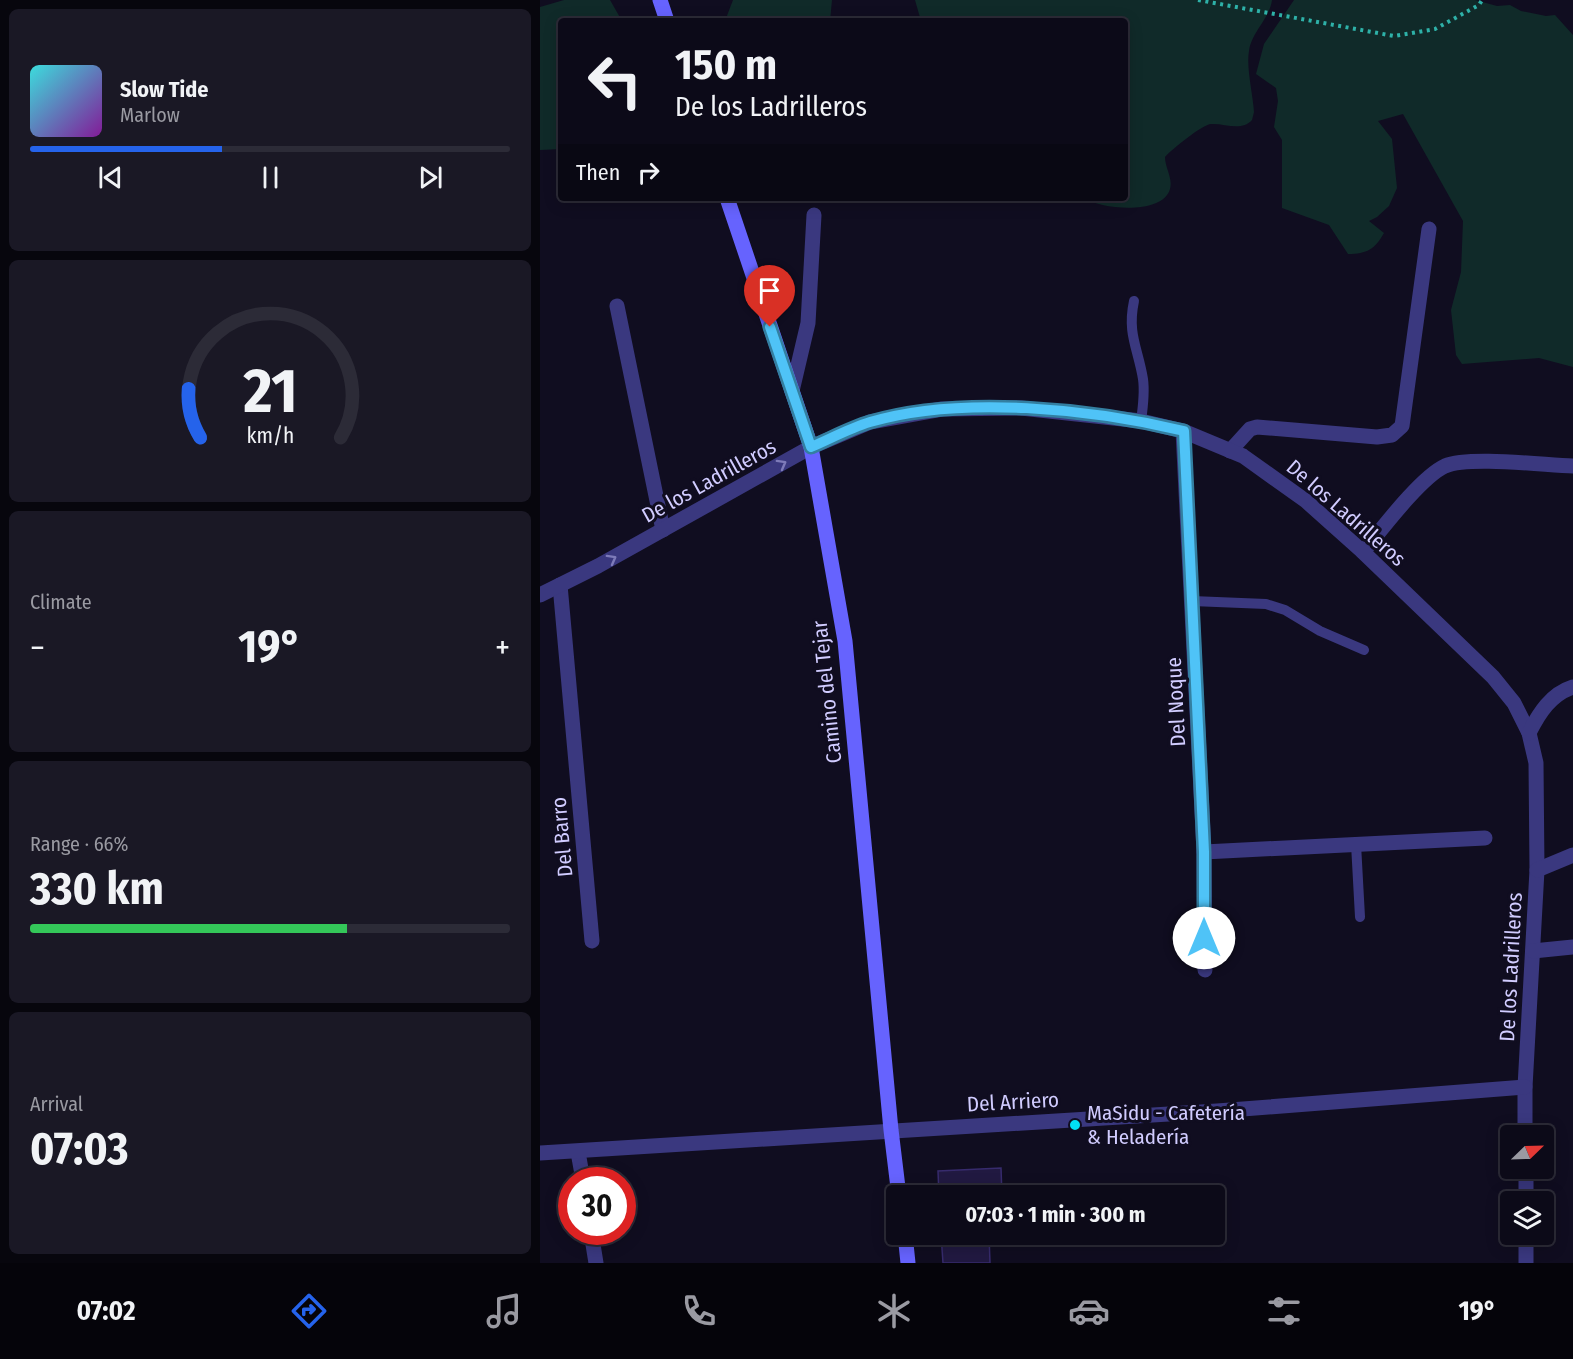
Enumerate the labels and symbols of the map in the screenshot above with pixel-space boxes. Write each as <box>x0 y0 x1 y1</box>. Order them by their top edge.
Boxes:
pin <box>744 265 795 327</box>
street label: De los Ladrilleros <box>637 433 781 529</box>
street label: De los Ladrilleros <box>1281 454 1411 572</box>
one-way arrow <box>776 460 786 471</box>
one-way arrow <box>605 555 616 566</box>
street label: Camino del Tejar <box>807 619 847 765</box>
street label: Del Noque <box>1161 657 1191 747</box>
street label: Del Barro <box>546 796 578 878</box>
street label: De los Ladrilleros <box>1494 892 1528 1042</box>
position arrow <box>1172 906 1236 970</box>
street label: Del Arriero <box>966 1087 1060 1117</box>
place label: MaSidu - Cafetería & Heladería <box>1087 1100 1245 1150</box>
marker: MaSidu - Cafetería & Heladería <box>1068 1118 1082 1132</box>
north arrow <box>1500 1125 1554 1179</box>
speed limit sign: 30 <box>558 1167 636 1245</box>

